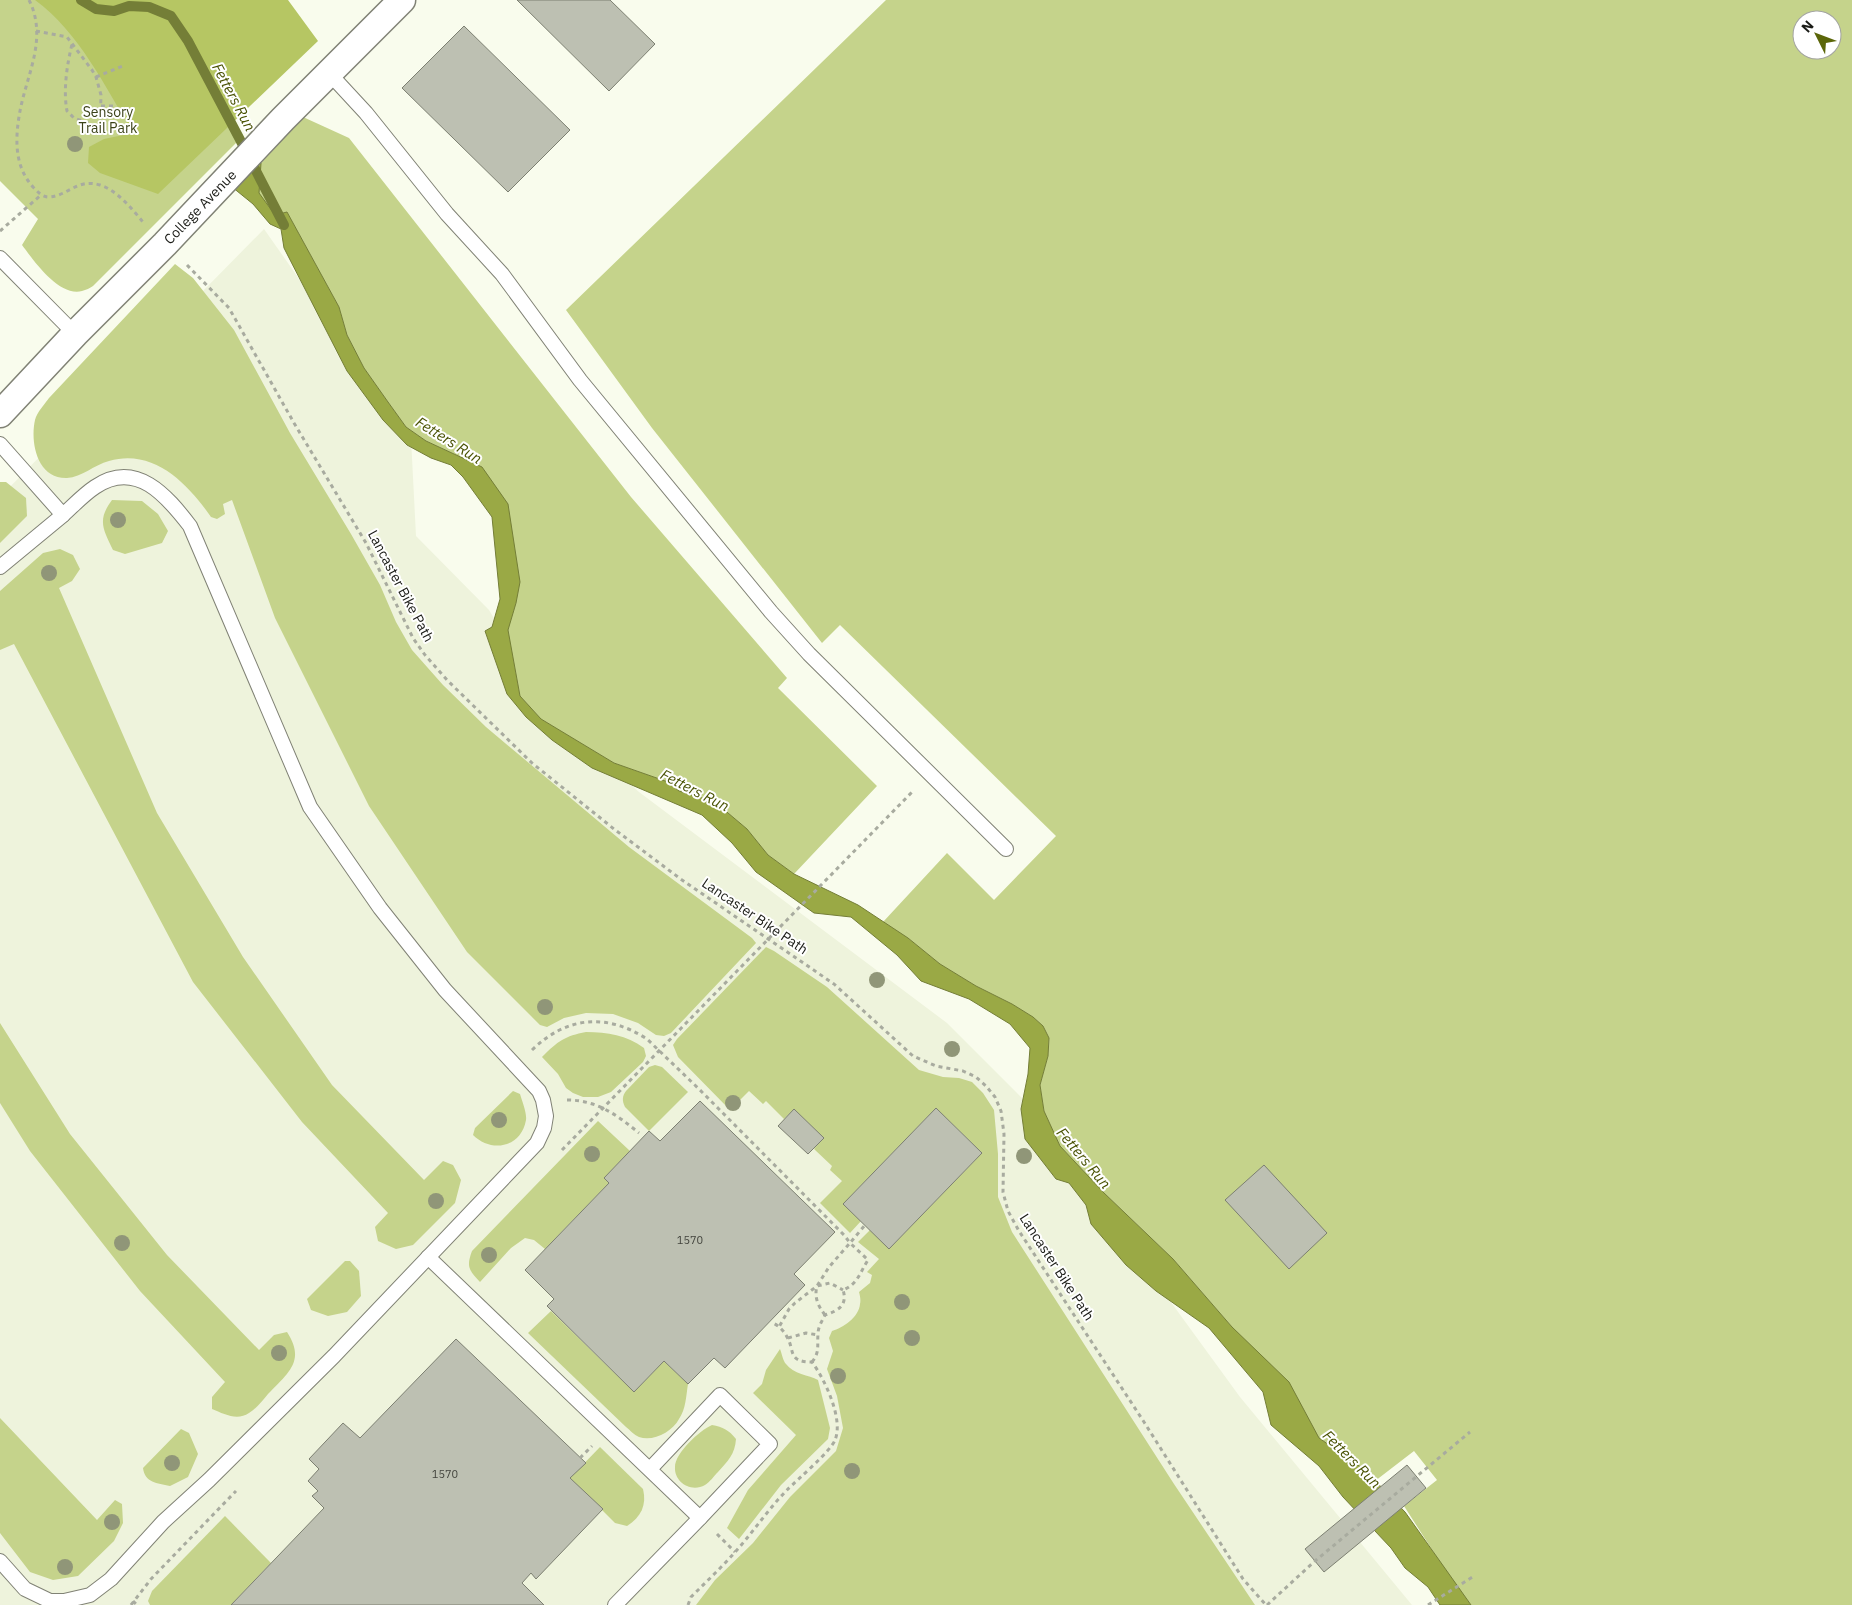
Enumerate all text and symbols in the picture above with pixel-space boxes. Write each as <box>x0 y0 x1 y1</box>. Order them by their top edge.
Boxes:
north arrow <box>1792 10 1842 60</box>
text: N <box>1797 17 1817 36</box>
water label: Fetters Run <box>208 60 260 134</box>
park label: Sensory Trail Park <box>79 103 138 137</box>
street label: College Avenue <box>160 166 240 248</box>
water label: Fetters Run <box>412 412 486 468</box>
street label: Lancaster Bike Path <box>364 527 438 645</box>
water label: Fetters Run <box>657 765 733 815</box>
street label: Lancaster Bike Path <box>699 874 811 958</box>
water label: Fetters Run <box>1053 1123 1115 1193</box>
street label: Lancaster Bike Path <box>1016 1210 1098 1324</box>
house number: 1570 <box>677 1233 703 1247</box>
water label: Fetters Run <box>1319 1426 1385 1492</box>
house number: 1570 <box>432 1467 458 1481</box>

